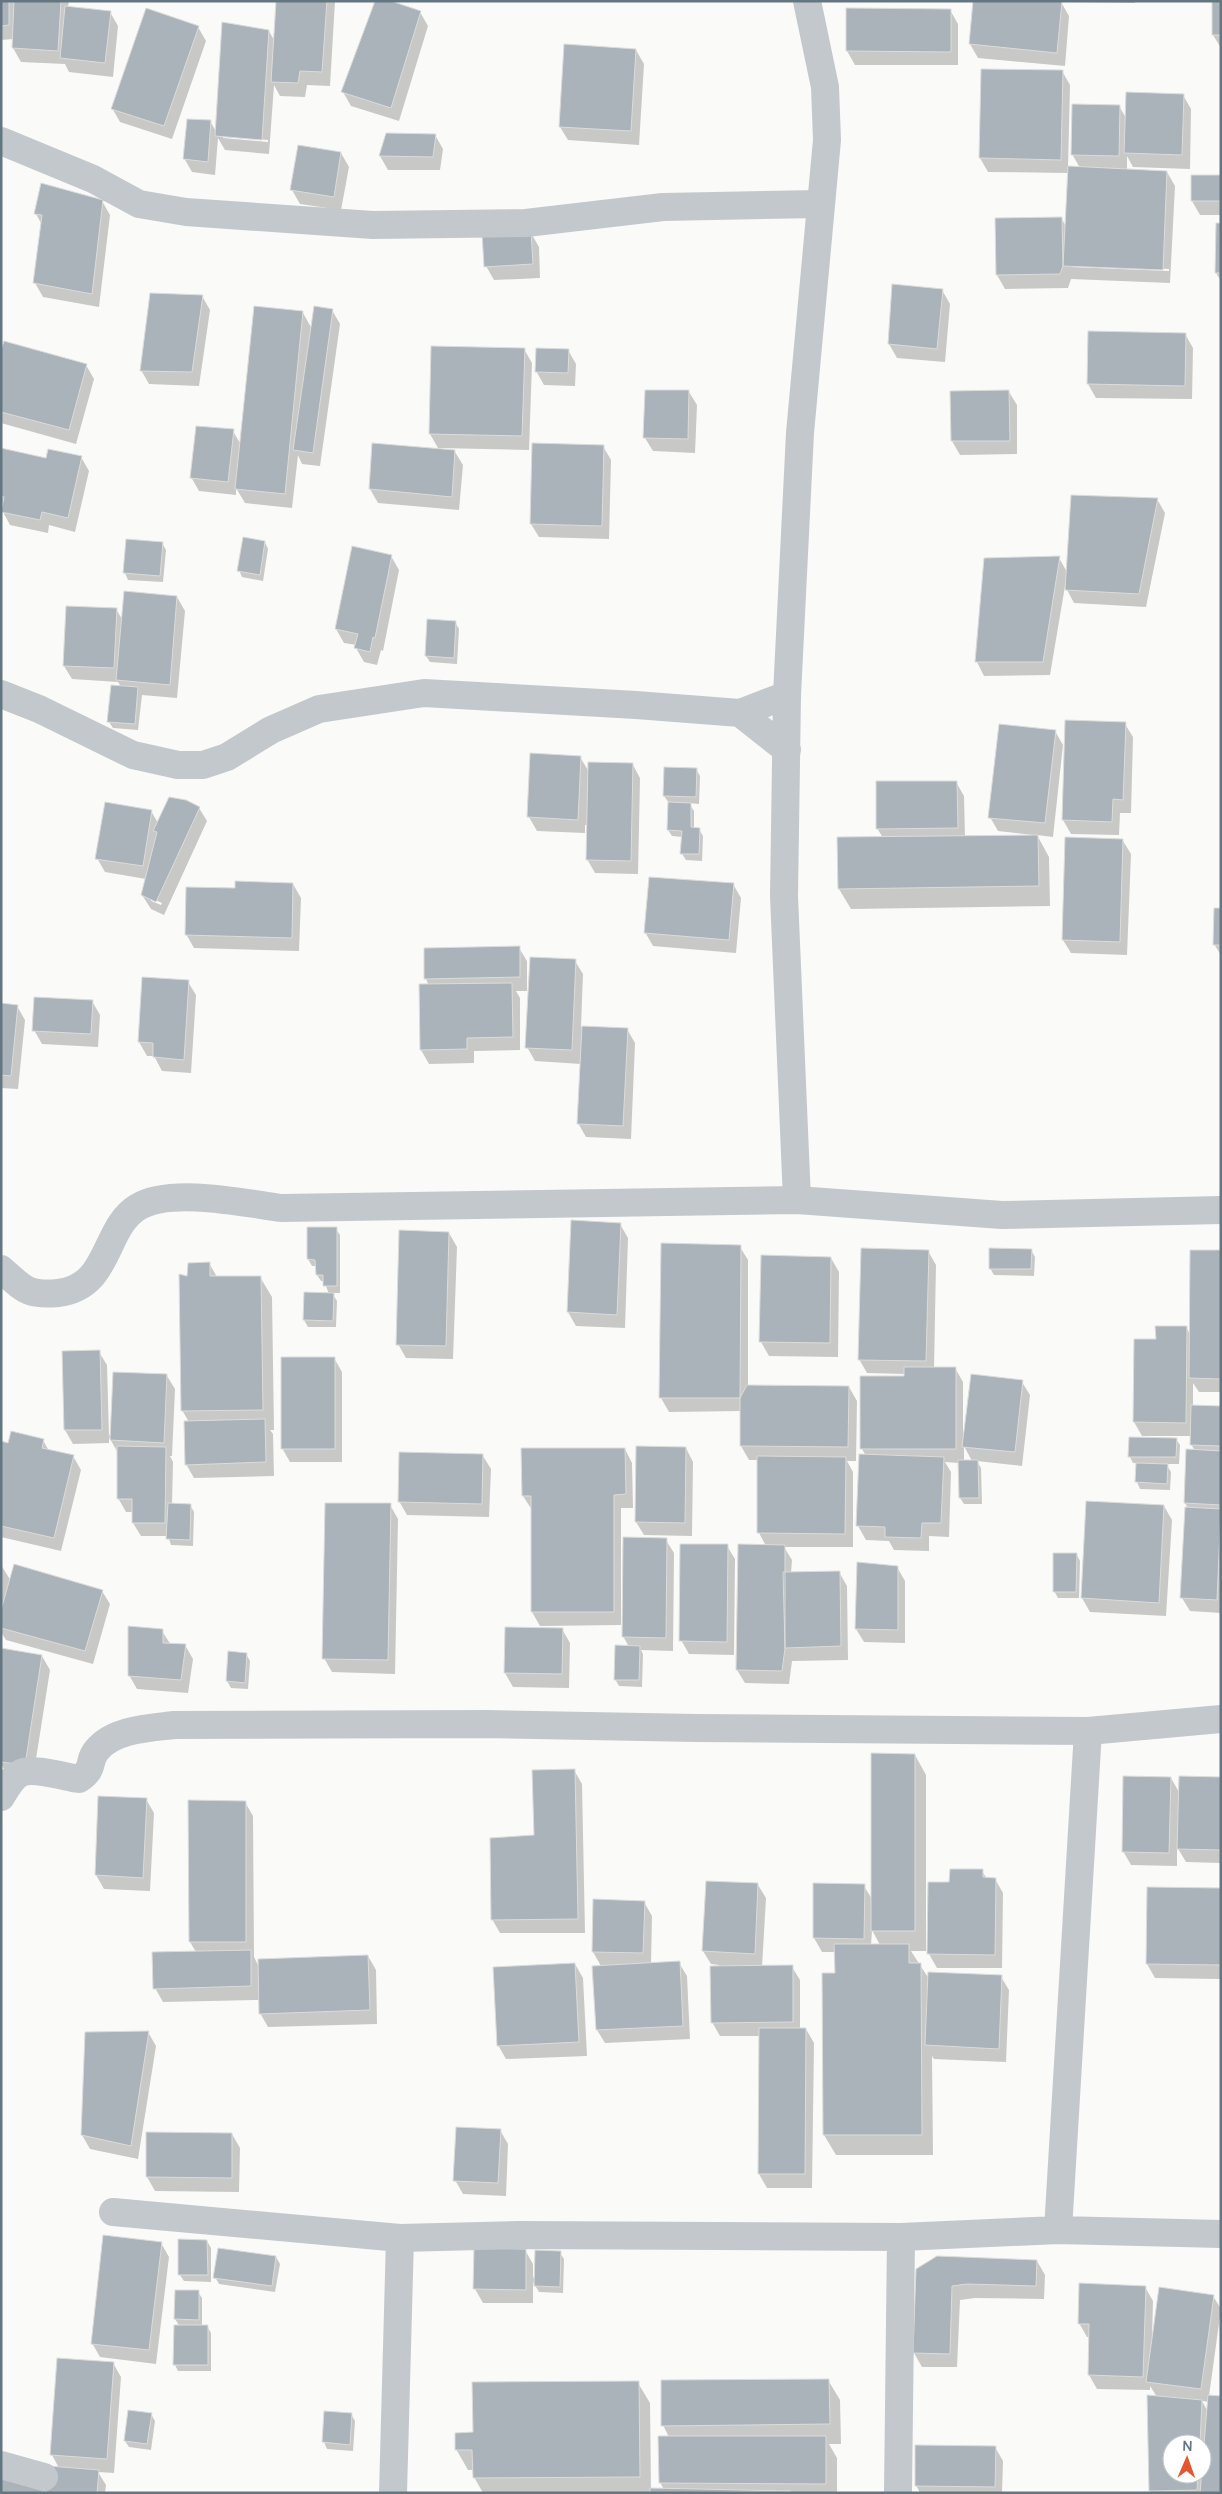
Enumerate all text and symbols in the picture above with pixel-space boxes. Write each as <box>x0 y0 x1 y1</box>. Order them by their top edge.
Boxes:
north arrow <box>1162 2434 1212 2484</box>
text: N <box>1182 2436 1193 2455</box>

